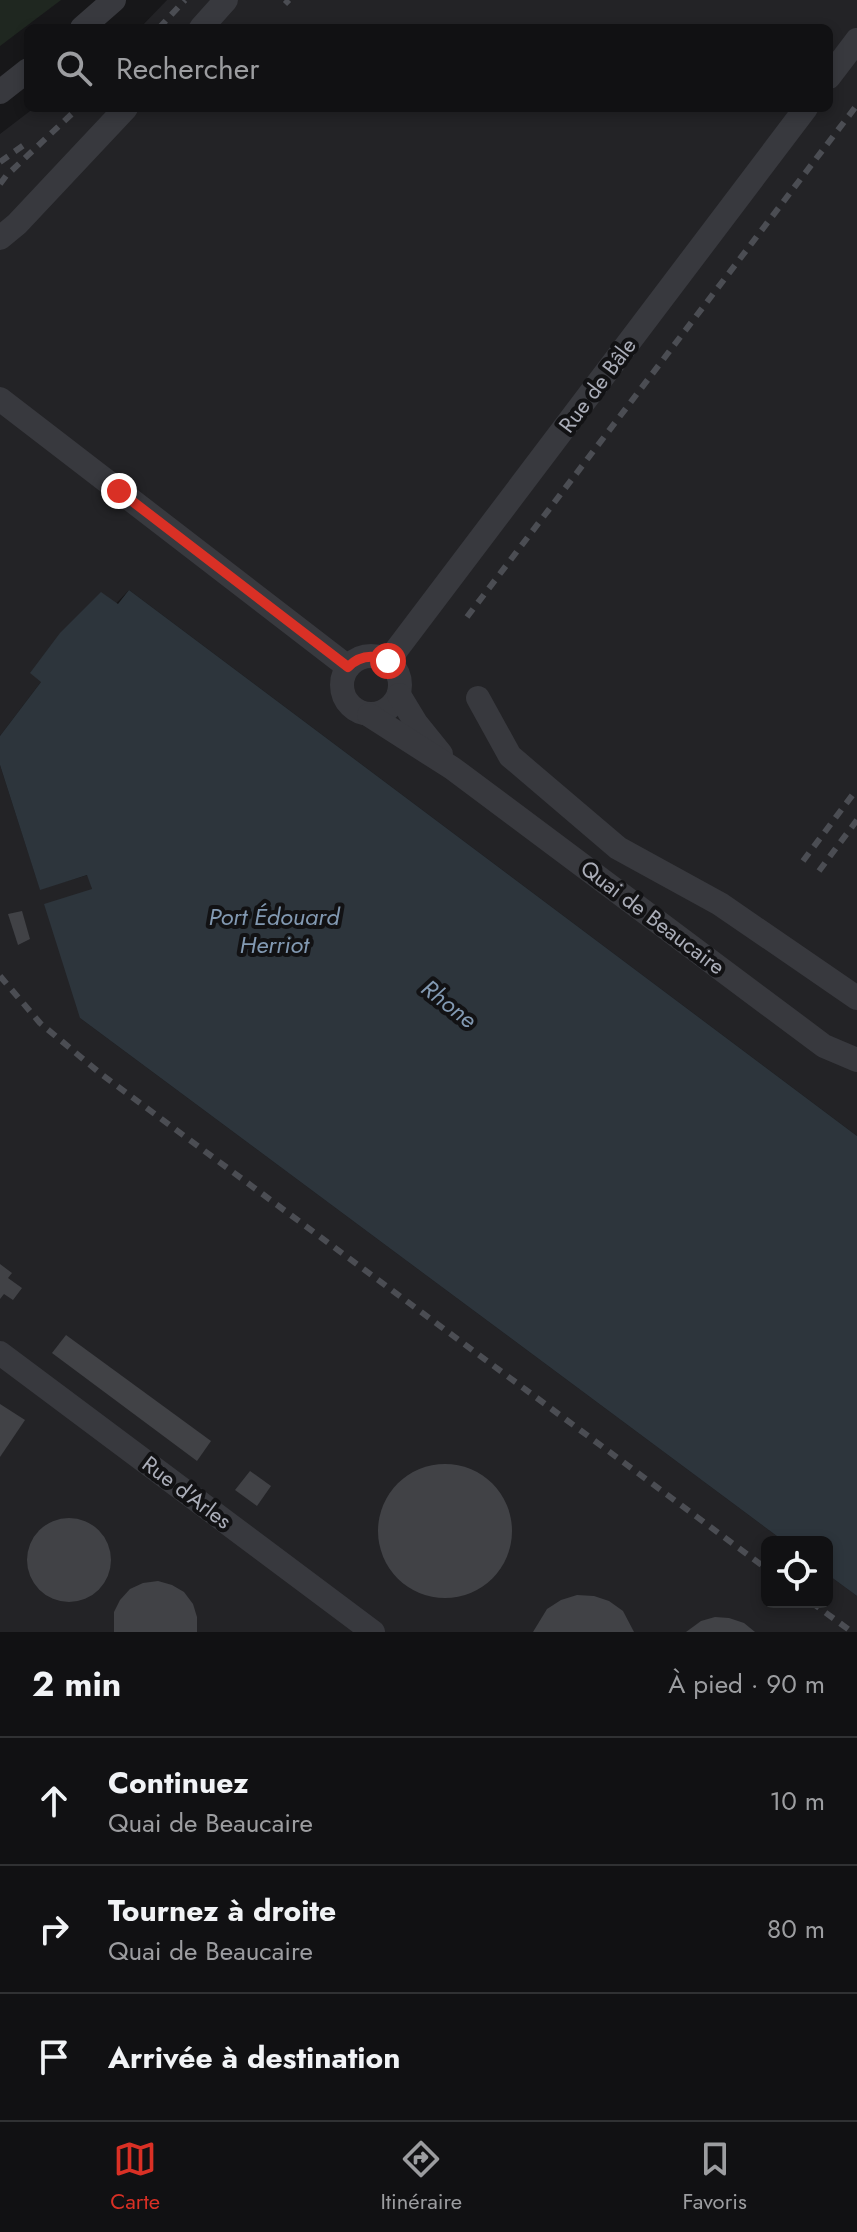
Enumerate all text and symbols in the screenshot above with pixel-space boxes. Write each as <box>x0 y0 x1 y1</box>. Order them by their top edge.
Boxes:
search box <box>24 24 833 112</box>
icon: search <box>52 46 96 90</box>
text: Rechercher <box>116 47 259 90</box>
street label: Rue de Bâle <box>551 331 643 439</box>
route end <box>101 473 137 509</box>
route start <box>370 643 406 679</box>
street label: Quai de Beaucaire <box>574 852 732 982</box>
water label: Port Édouard Herriot <box>208 899 341 962</box>
water label: Rhone <box>414 971 485 1037</box>
street label: Rue d'Arles <box>136 1448 239 1536</box>
map controls <box>761 1536 833 1608</box>
button: locate <box>761 1536 833 1608</box>
text: 2 min <box>32 1660 121 1709</box>
text: À pied · 90 m <box>668 1665 825 1703</box>
text: Continuez <box>108 1761 249 1804</box>
icon: ahead <box>32 1779 76 1823</box>
text: 10 m <box>770 1782 825 1820</box>
text: Quai de Beaucaire <box>108 1804 313 1842</box>
text: Tournez à droite <box>108 1889 336 1932</box>
icon: right <box>32 1907 76 1951</box>
text: 80 m <box>767 1910 825 1948</box>
text: Quai de Beaucaire <box>108 1932 313 1970</box>
icon: arrive <box>32 2035 76 2079</box>
text: Arrivée à destination <box>108 2036 400 2079</box>
tab: Carte <box>110 2137 160 2217</box>
tab: Itinéraire <box>380 2137 462 2217</box>
tab: Favoris <box>682 2137 747 2217</box>

